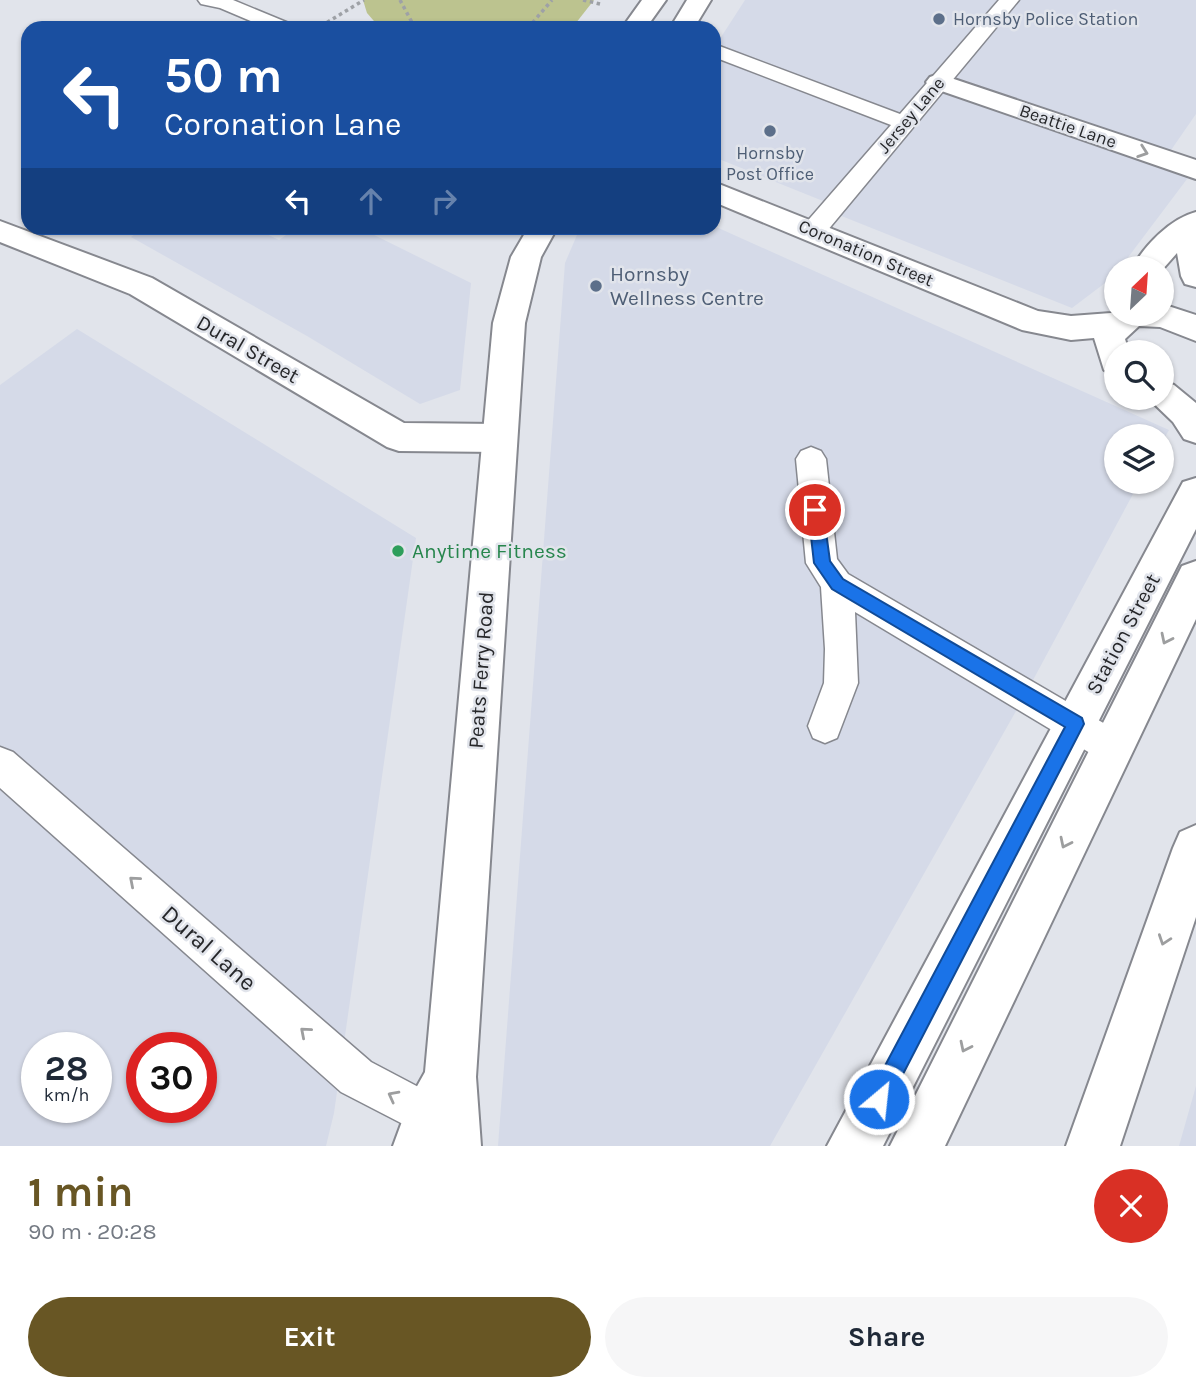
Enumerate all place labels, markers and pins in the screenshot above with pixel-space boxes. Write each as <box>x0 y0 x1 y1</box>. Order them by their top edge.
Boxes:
place label: Hornsby Police Station <box>953 8 1138 30</box>
marker: Hornsby Police Station <box>931 11 947 27</box>
marker: Hornsby Post Office <box>762 123 778 139</box>
place label: Hornsby Post Office <box>726 142 814 185</box>
place label: Hornsby Wellness Centre <box>610 262 764 310</box>
marker: Hornsby Wellness Centre <box>588 278 604 294</box>
pin <box>785 480 845 540</box>
place label: Anytime Fitness <box>412 539 567 563</box>
marker: Anytime Fitness <box>390 543 406 559</box>

